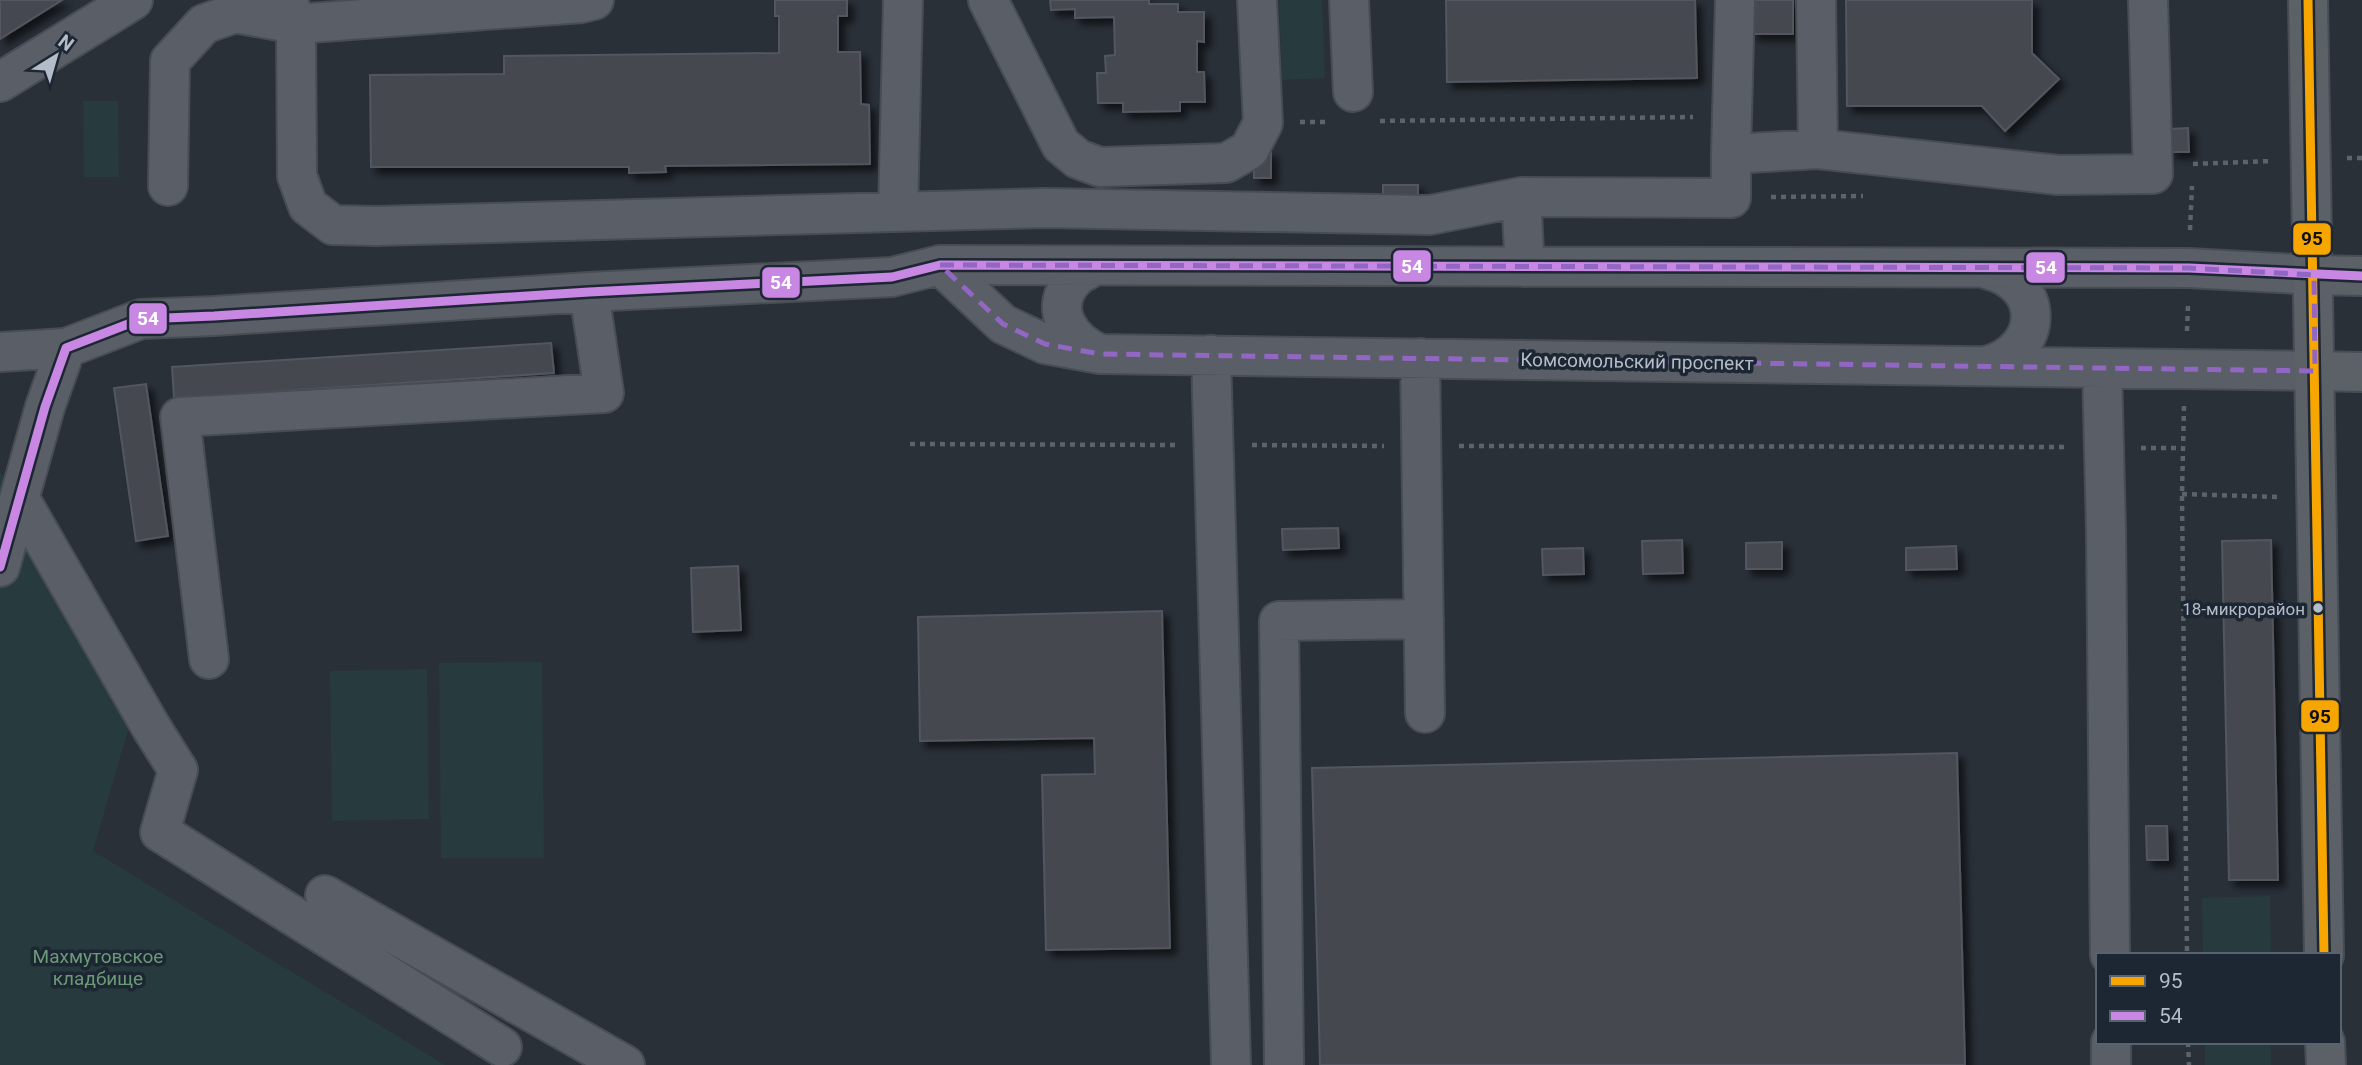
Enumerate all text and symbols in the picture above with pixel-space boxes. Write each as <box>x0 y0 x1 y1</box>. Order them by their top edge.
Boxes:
north arrow <box>21 21 91 91</box>
text: N <box>54 30 78 56</box>
line badge: 95 <box>2292 222 2332 256</box>
text: 95 <box>2301 227 2323 250</box>
line badge: 54 <box>1392 249 1432 283</box>
line badge: 54 <box>2025 251 2066 284</box>
text: 54 <box>1401 255 1423 278</box>
text: 54 <box>2035 256 2057 279</box>
line badge: 54 <box>761 266 801 299</box>
text: 54 <box>770 271 792 294</box>
line badge: 54 <box>128 302 168 335</box>
text: 54 <box>137 307 159 330</box>
street label: Комсомольский проспект <box>1520 348 1754 375</box>
place label: 18-микрорайон <box>2182 599 2305 619</box>
marker: 18-микрорайон <box>2311 601 2325 615</box>
line badge: 95 <box>2300 699 2340 733</box>
text: 95 <box>2309 705 2331 728</box>
park label: Махмутовское кладбище <box>33 945 163 990</box>
legend <box>2096 953 2341 1044</box>
text: 95 <box>2159 969 2183 993</box>
text: 54 <box>2159 1004 2183 1028</box>

